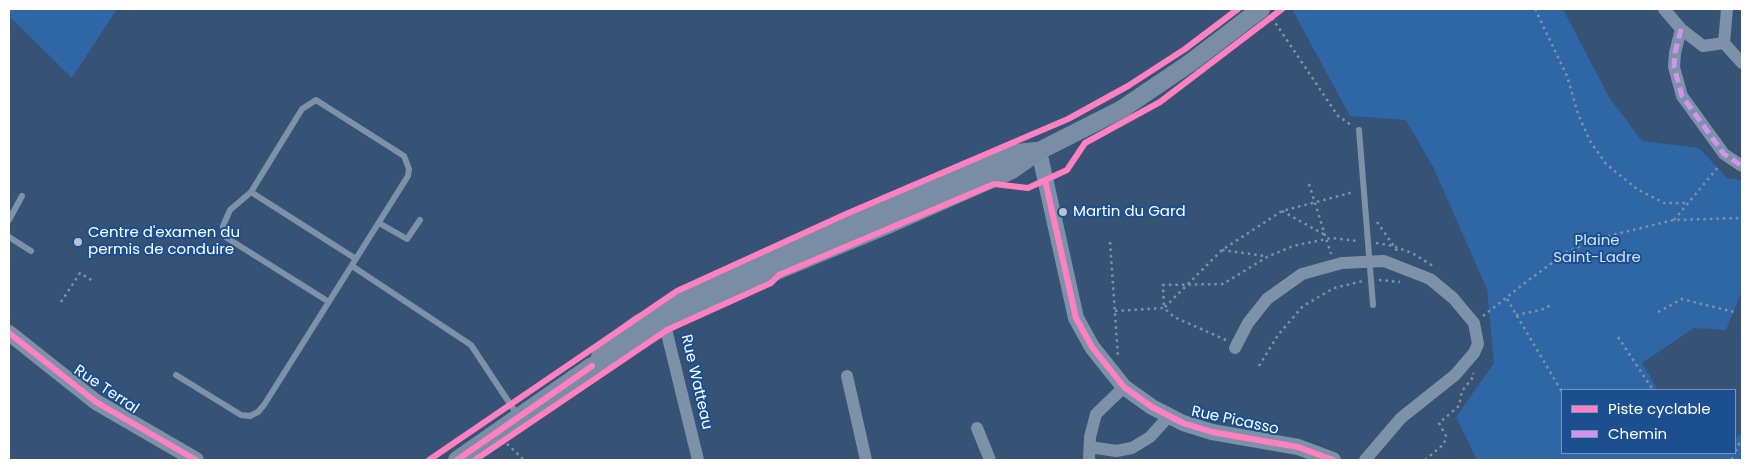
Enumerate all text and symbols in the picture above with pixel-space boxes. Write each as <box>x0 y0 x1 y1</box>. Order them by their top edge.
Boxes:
place label: Martin du Gard <box>1073 203 1186 221</box>
marker: Martin du Gard <box>1057 206 1069 218</box>
place label: Centre d'examen du permis de conduire <box>88 224 240 259</box>
park label: Plaine Saint-Ladre <box>1553 232 1641 267</box>
marker: Centre d'examen du permis de conduire <box>72 236 84 248</box>
street label: Rue Watteau <box>676 333 716 431</box>
street label: Rue Terral <box>70 362 142 418</box>
legend <box>1561 389 1736 454</box>
text: Piste cyclable <box>1608 398 1711 419</box>
street label: Rue Picasso <box>1190 403 1280 439</box>
text: Chemin <box>1608 423 1667 444</box>

